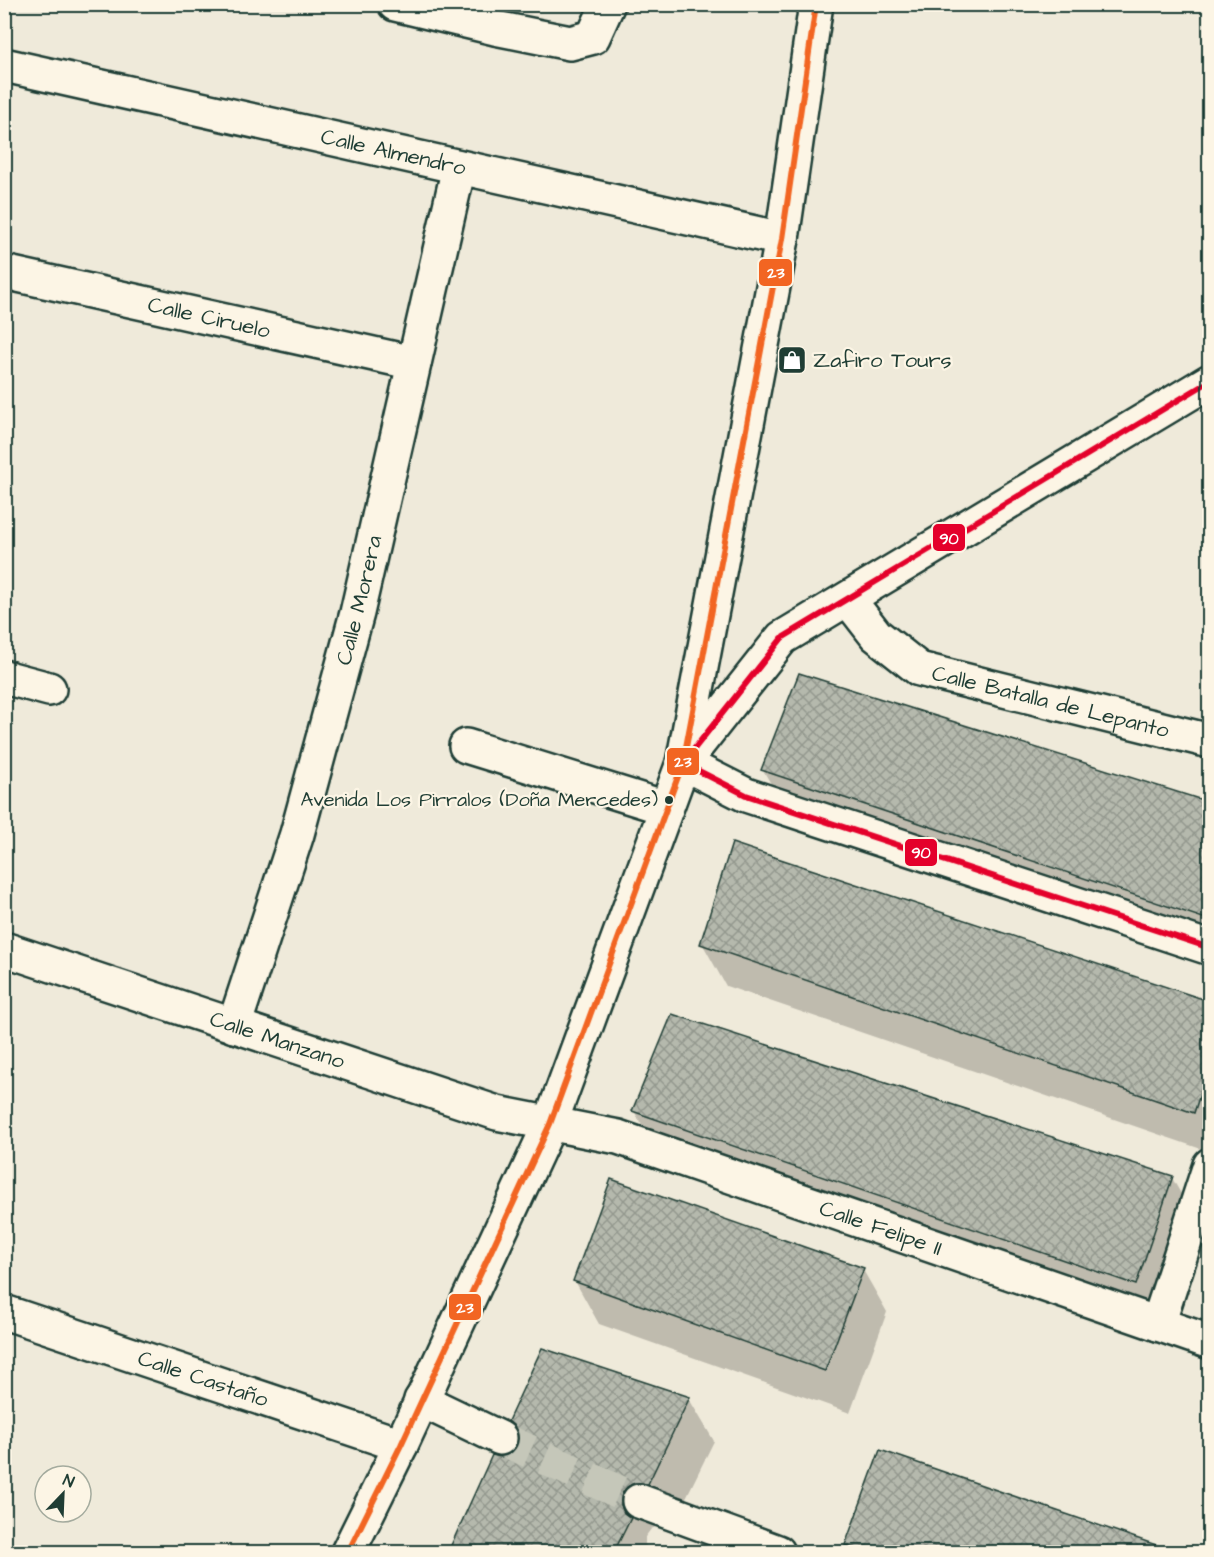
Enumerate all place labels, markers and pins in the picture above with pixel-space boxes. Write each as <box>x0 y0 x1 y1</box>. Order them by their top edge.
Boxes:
shop icon: Zafiro Tours <box>776 344 808 376</box>
place label: Zafiro Tours <box>813 345 952 376</box>
place label: Avenida Los Pirralos (Doña Mercedes) <box>301 786 658 814</box>
marker: Avenida Los Pirralos (Doña Mercedes) <box>663 794 675 806</box>

